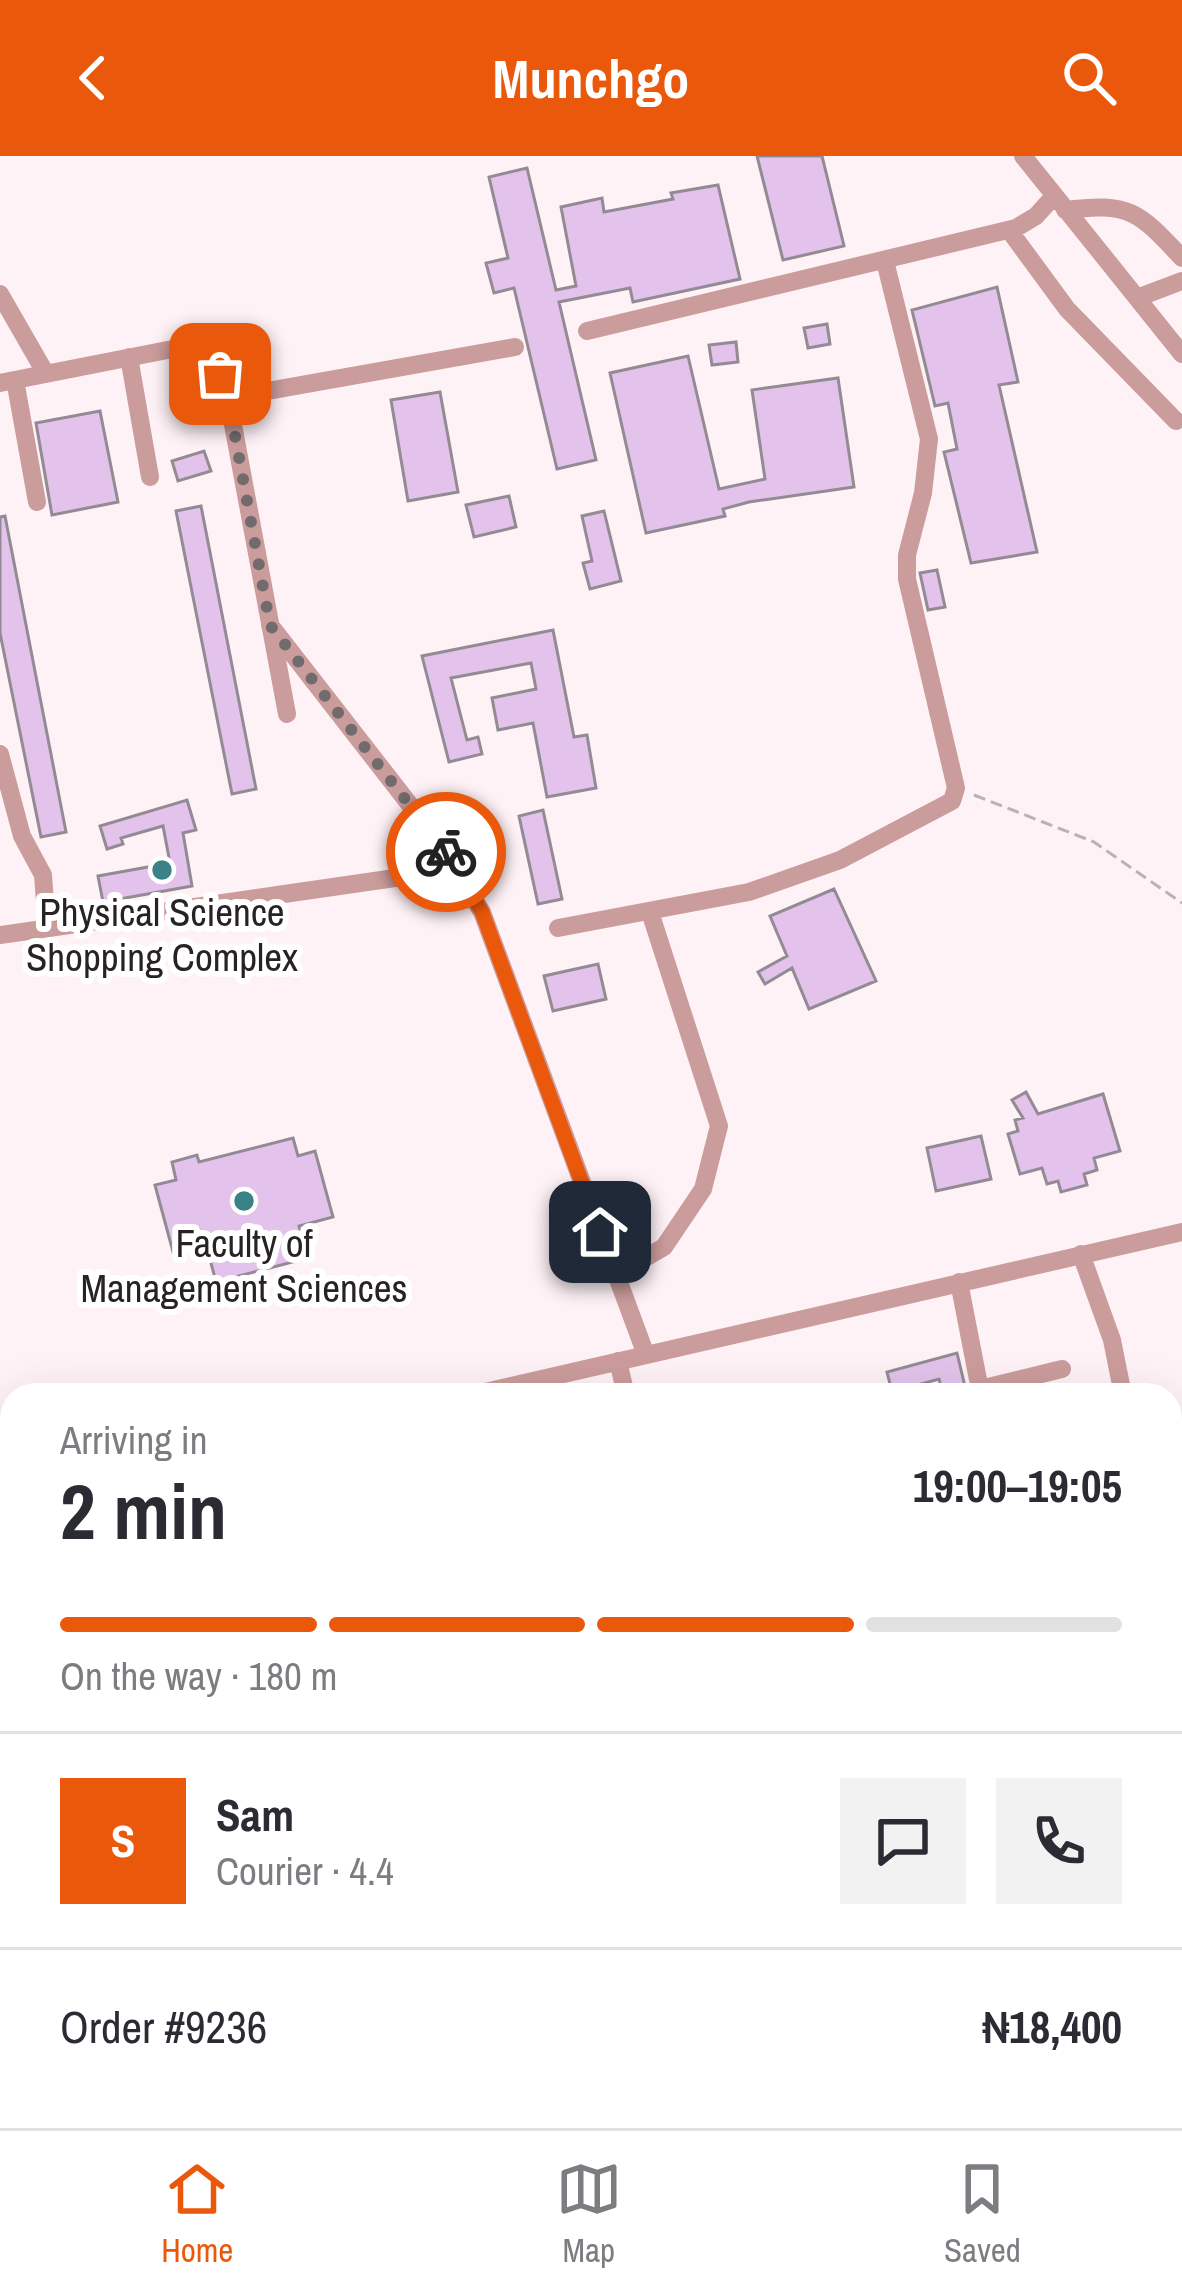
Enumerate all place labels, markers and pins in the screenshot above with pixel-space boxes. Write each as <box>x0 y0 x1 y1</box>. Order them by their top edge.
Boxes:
pin <box>169 323 271 425</box>
marker: Physical Science Shopping Complex <box>149 857 175 883</box>
place label: Physical Science Shopping Complex <box>26 886 298 983</box>
pin <box>549 1181 651 1283</box>
marker: Faculty of Management Sciences <box>231 1188 257 1214</box>
place label: Faculty of Management Sciences <box>80 1217 408 1314</box>

